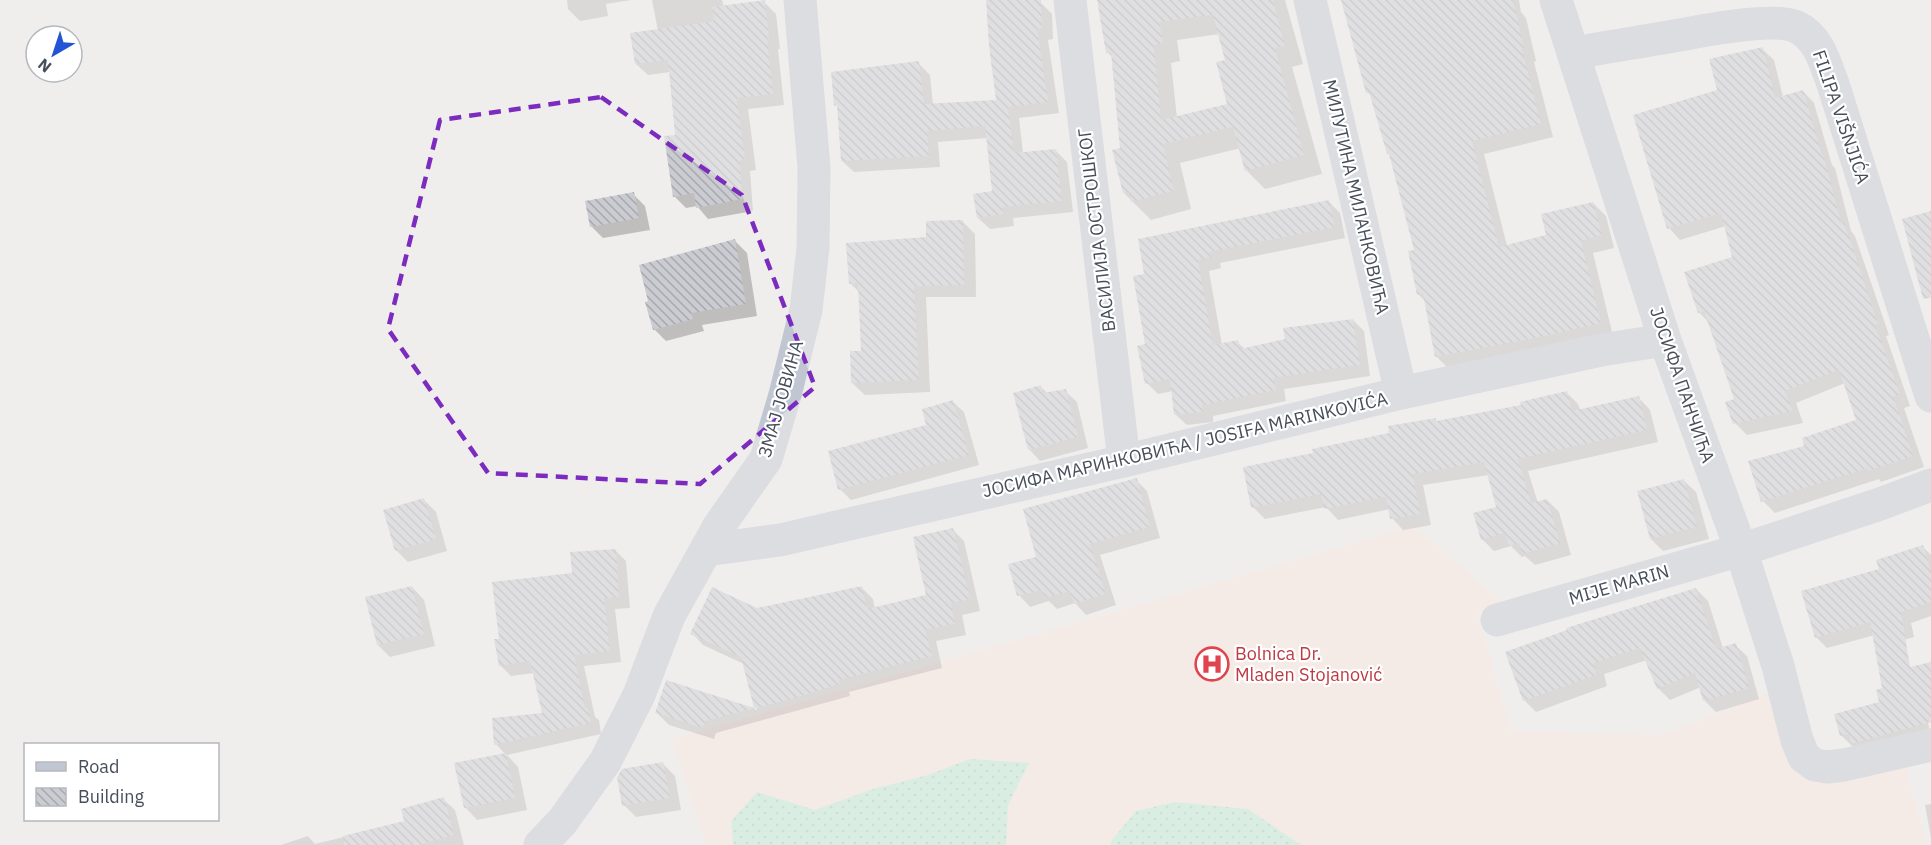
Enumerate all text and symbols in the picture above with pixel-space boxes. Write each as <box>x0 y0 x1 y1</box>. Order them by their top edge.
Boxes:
north arrow <box>24 24 84 84</box>
street label: FILIPA VIŠNJIĆA <box>1808 47 1876 187</box>
text: N <box>34 54 55 77</box>
street label: МИЛУТИНА МИЛАНКОВИЋА <box>1318 77 1395 317</box>
street label: ВАСИЛИЈА ОСТРОШКОГ <box>1073 127 1120 333</box>
street label: ЈОСИФА ПАНЧИЋА <box>1645 304 1720 466</box>
street label: ЗМАЈ ЈОВИНА <box>753 337 808 460</box>
street label: ЈОСИФА МАРИНКОВИЋА / JOSIFA MARINKOVIĆA <box>980 386 1390 502</box>
street label: MIJE MARIN <box>1566 559 1672 610</box>
place label: Bolnica Dr. Mladen Stojanović <box>1235 642 1382 686</box>
hospital icon: Bolnica Dr. Mladen Stojanović <box>1194 646 1230 682</box>
legend <box>24 743 219 821</box>
text: Road <box>78 755 119 778</box>
text: Building <box>78 785 145 808</box>

